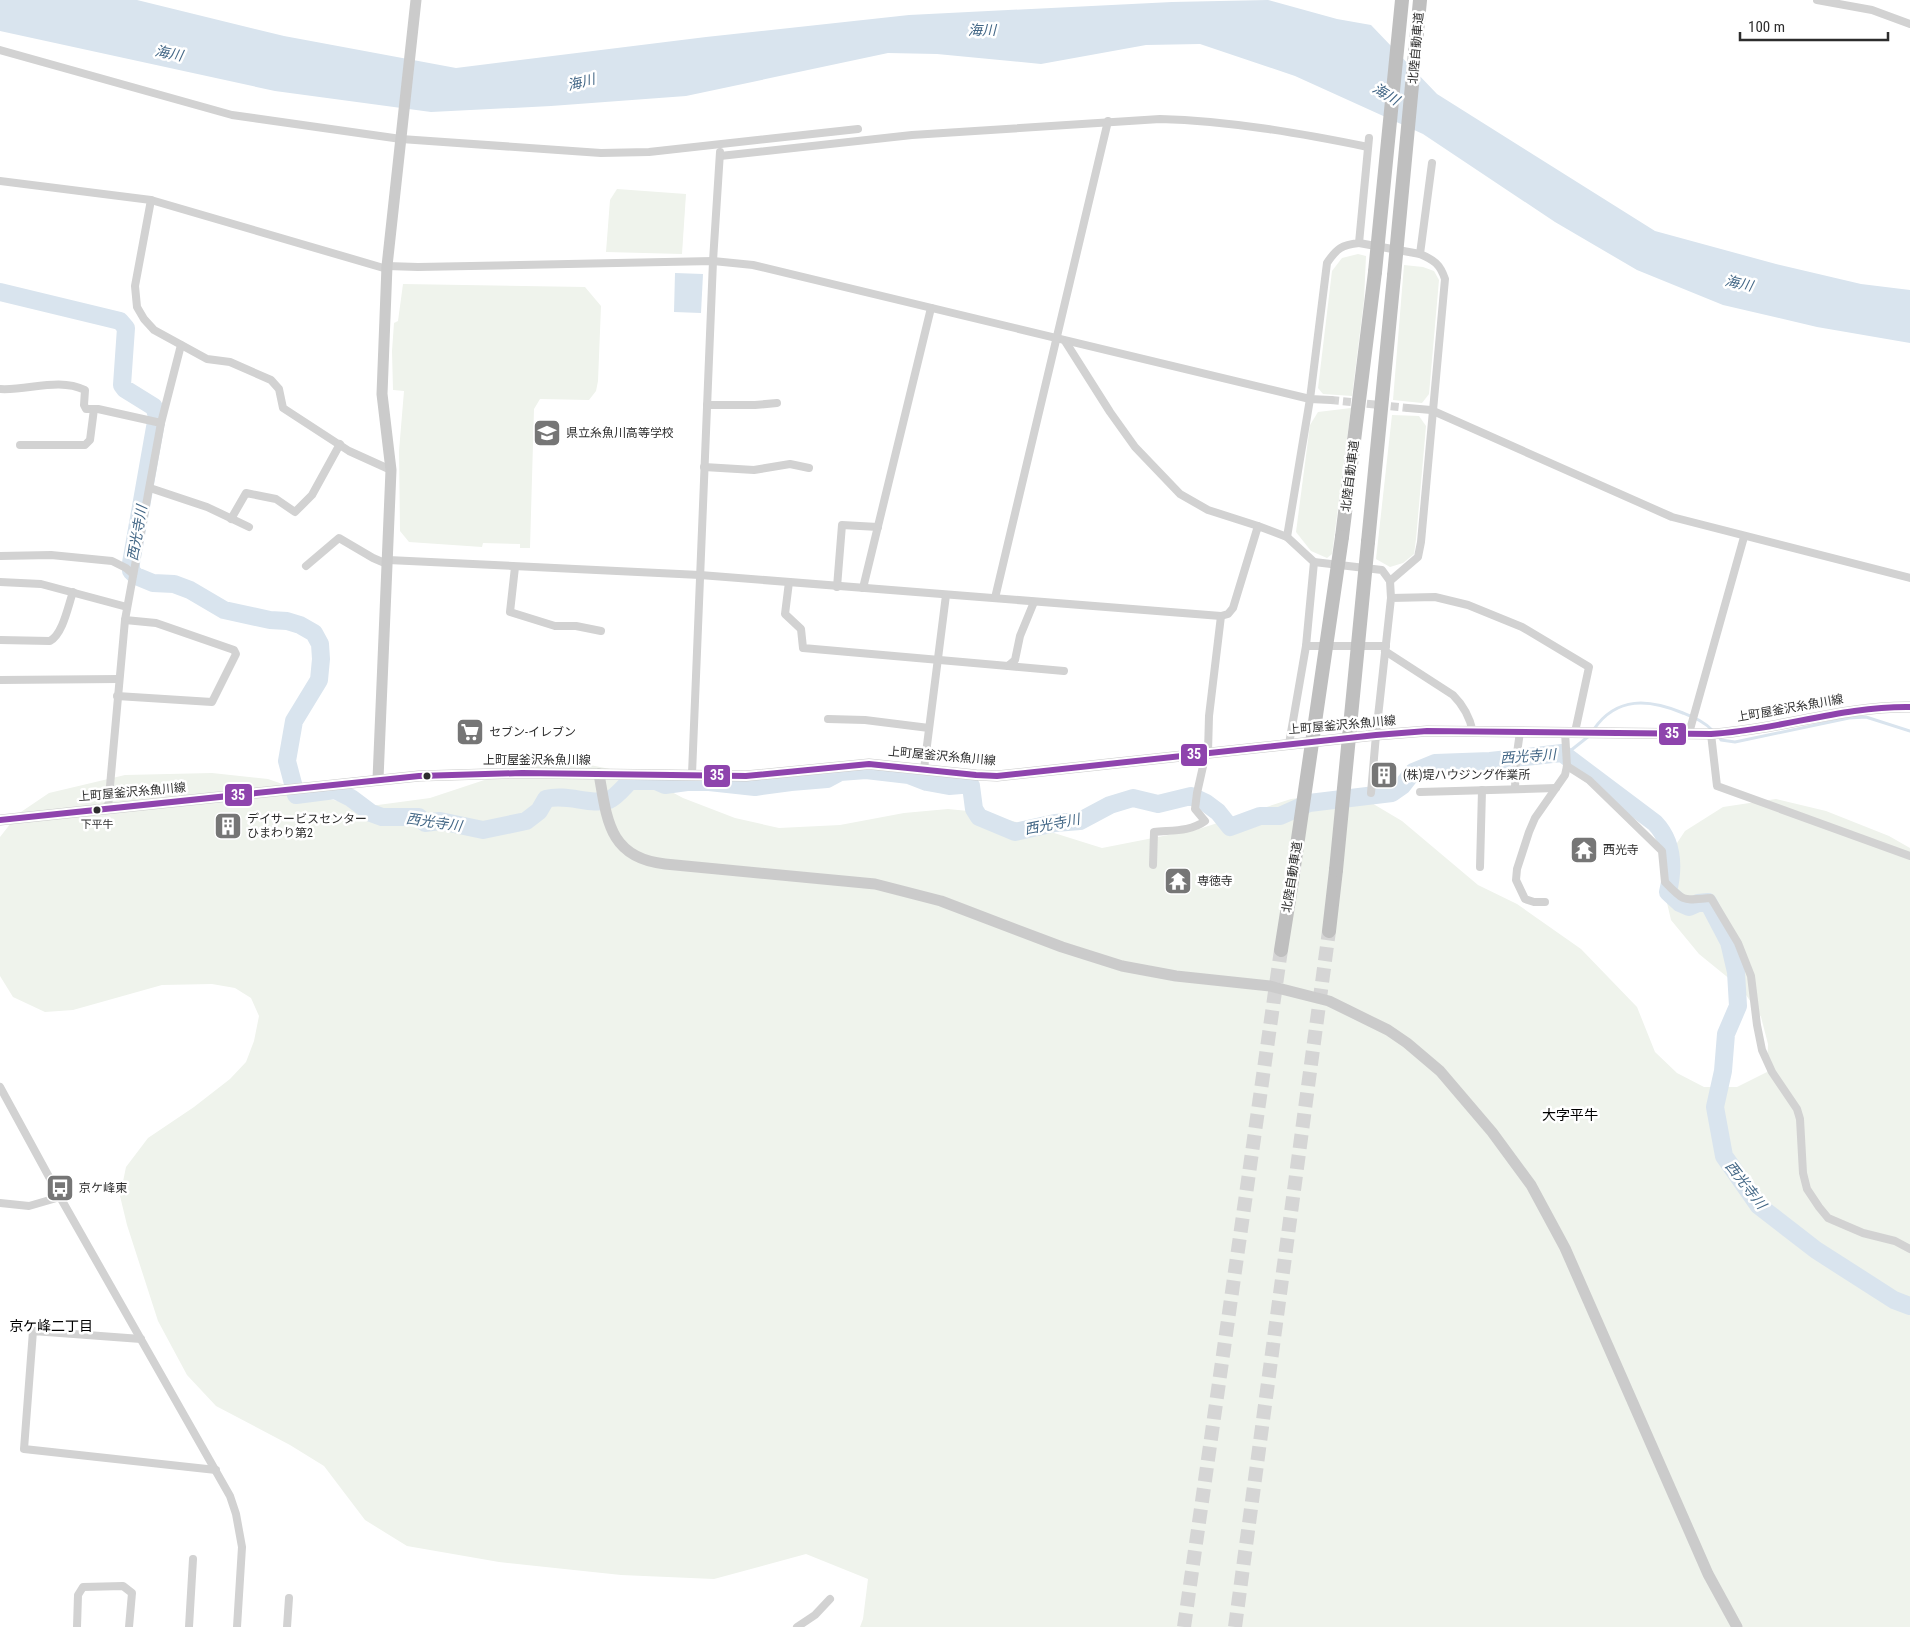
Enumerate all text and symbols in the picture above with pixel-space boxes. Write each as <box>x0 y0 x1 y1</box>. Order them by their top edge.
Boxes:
scale bar <box>1740 10 1888 42</box>
street label: 北陸自動車道 <box>1406 12 1426 84</box>
text: 100 m <box>1748 18 1785 36</box>
water label: 海川 <box>968 22 998 38</box>
water label: 海川 <box>154 42 186 64</box>
water label: 海川 <box>565 70 598 93</box>
water label: 海川 <box>1370 80 1404 109</box>
water label: 海川 <box>1724 272 1756 294</box>
school or university icon: 県立糸魚川高等学校 <box>532 418 562 448</box>
place label: 県立糸魚川高等学校 <box>566 426 674 440</box>
street label: 北陸自動車道 <box>1339 439 1361 513</box>
water label: 西光寺川 <box>124 502 150 562</box>
street label: 上町屋釜沢糸魚川線 <box>1736 692 1844 724</box>
street label: 上町屋釜沢糸魚川線 <box>1288 713 1396 737</box>
supermarket icon: セブン-イレブン <box>455 717 485 747</box>
line badge: 35 <box>1658 722 1687 746</box>
place label: セブン-イレブン <box>489 725 576 739</box>
text: 35 <box>1665 725 1679 741</box>
line badge: 35 <box>1180 743 1208 767</box>
street label: 上町屋釜沢糸魚川線 <box>888 744 996 768</box>
text: 35 <box>1187 746 1201 762</box>
water label: 西光寺川 <box>1500 746 1558 766</box>
street label: 上町屋釜沢糸魚川線 <box>483 753 591 767</box>
building icon: (株)堤ハウジング作業所 <box>1369 760 1399 790</box>
line badge: 35 <box>703 764 731 788</box>
text: 35 <box>710 767 724 783</box>
place label: (株)堤ハウジング作業所 <box>1403 768 1531 782</box>
unlabelled marker <box>422 771 432 781</box>
street label: 上町屋釜沢糸魚川線 <box>78 780 186 804</box>
line badge: 35 <box>224 783 253 807</box>
text: 35 <box>231 787 245 803</box>
marker: 下平牛 <box>92 805 102 815</box>
water label: 西光寺川 <box>405 810 465 834</box>
water label: 西光寺川 <box>1023 810 1083 837</box>
building icon: デイサービスセンター ひまわり第2 <box>213 811 243 841</box>
place label: デイサービスセンター ひまわり第2 <box>247 812 367 840</box>
place label: 下平牛 <box>81 818 114 831</box>
temple icon: 西光寺 <box>1569 835 1599 865</box>
street label: 北陸自動車道 <box>1279 840 1305 914</box>
place label: 西光寺 <box>1603 843 1639 857</box>
temple icon: 専徳寺 <box>1163 866 1193 896</box>
place label: 専徳寺 <box>1197 874 1233 888</box>
district label: 大字平牛 <box>1542 1107 1598 1123</box>
water label: 西光寺川 <box>1722 1158 1771 1214</box>
bus stop icon: 京ケ峰東 <box>45 1173 75 1203</box>
place label: 京ケ峰東 <box>79 1181 127 1195</box>
district label: 京ケ峰二丁目 <box>9 1318 93 1334</box>

